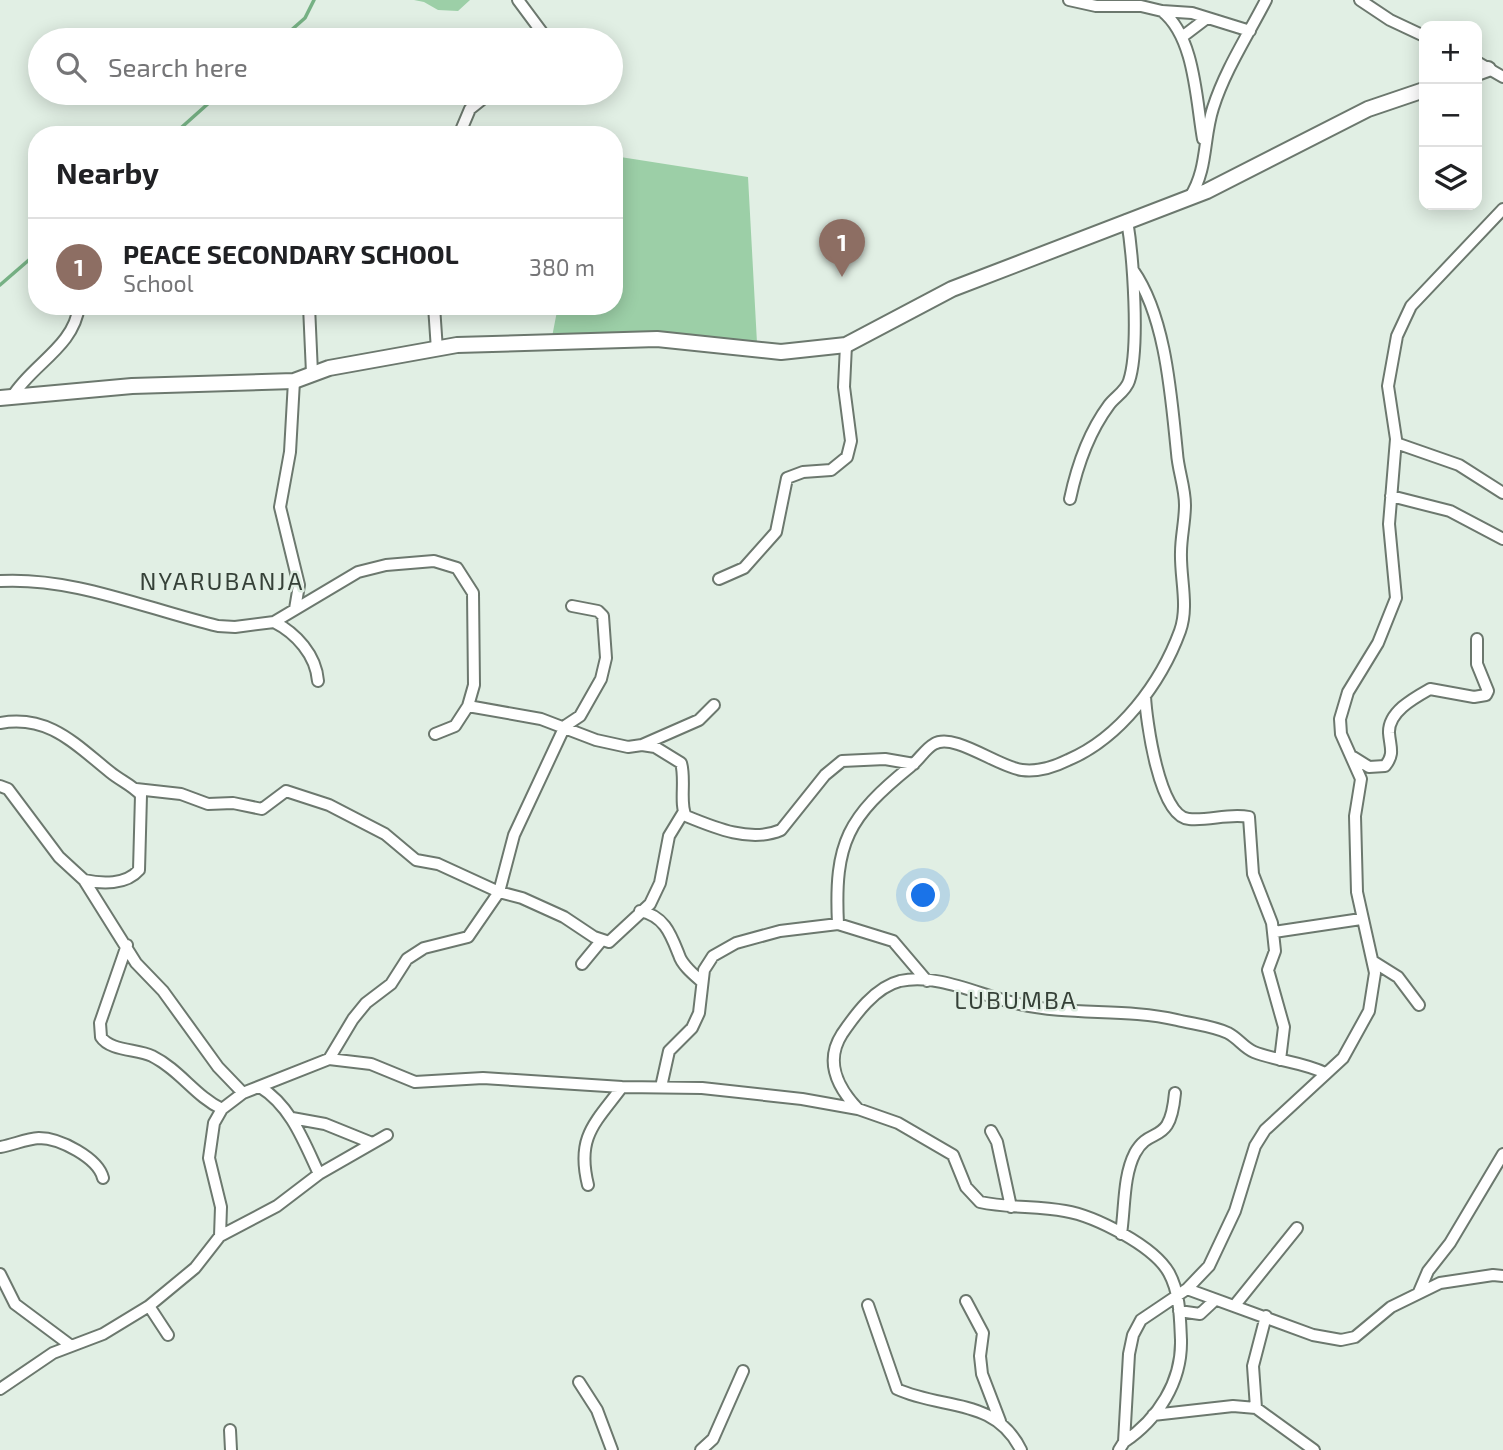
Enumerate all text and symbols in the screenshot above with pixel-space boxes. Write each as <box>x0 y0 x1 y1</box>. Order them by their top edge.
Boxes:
map controls <box>1419 21 1482 210</box>
button: + <box>1419 21 1482 84</box>
search box <box>28 28 623 105</box>
icon: search <box>52 48 90 86</box>
text: Search here <box>108 51 248 82</box>
button: − <box>1419 84 1482 147</box>
button: layers <box>1419 147 1482 210</box>
text: Nearby <box>56 154 159 190</box>
pin: 1 <box>819 219 865 277</box>
text: PEACE SECONDARY SCHOOL <box>123 238 459 269</box>
text: 1 <box>74 253 84 281</box>
text: 380 m <box>529 253 595 281</box>
text: School <box>123 269 193 297</box>
district label: NYARUBANJA <box>140 566 304 595</box>
your location <box>906 878 940 912</box>
district label: LUBUMBA <box>954 985 1078 1014</box>

